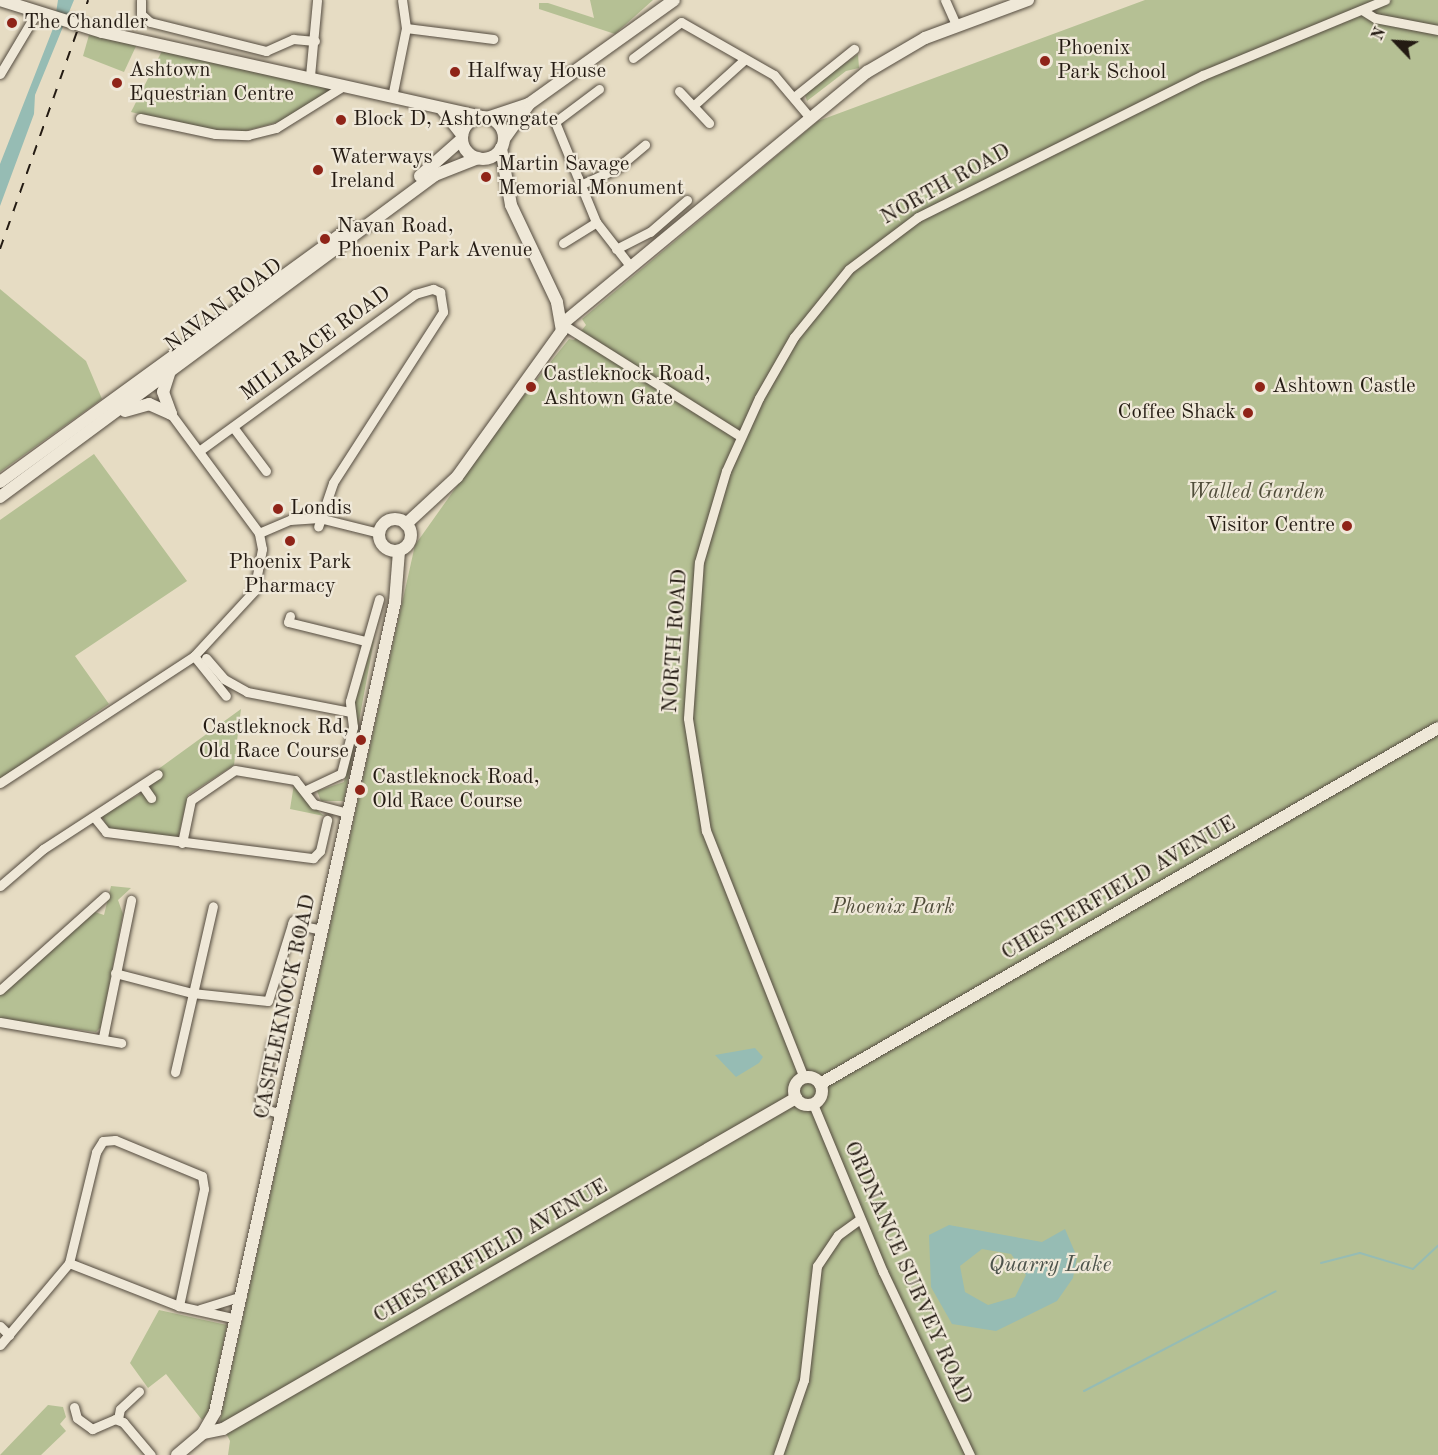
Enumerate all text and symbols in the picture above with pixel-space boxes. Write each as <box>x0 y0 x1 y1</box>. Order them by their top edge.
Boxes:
place label: The Chandler <box>24 10 148 36</box>
north arrow <box>1366 12 1426 72</box>
marker: The Chandler <box>5 16 19 30</box>
text: N <box>1370 25 1390 43</box>
place label: Phoenix Park School <box>1057 36 1166 86</box>
marker: Phoenix Park School <box>1038 54 1052 68</box>
place label: Ashtown Equestrian Centre <box>129 58 294 108</box>
place label: Halfway House <box>467 59 606 85</box>
marker: Halfway House <box>448 65 462 79</box>
marker: Ashtown Equestrian Centre <box>110 76 124 90</box>
place label: Block D, Ashtowngate <box>353 107 558 133</box>
marker: Block D, Ashtowngate <box>334 113 348 127</box>
street label: NORTH ROAD <box>877 139 1015 231</box>
place label: Waterways Ireland <box>330 145 433 195</box>
place label: Martin Savage Memorial Monument <box>498 152 684 202</box>
marker: Waterways Ireland <box>311 163 325 177</box>
marker: Martin Savage Memorial Monument <box>479 170 493 184</box>
place label: Navan Road, Phoenix Park Avenue <box>337 214 532 264</box>
marker: Navan Road, Phoenix Park Avenue <box>318 232 332 246</box>
street label: NAVAN ROAD <box>160 254 288 358</box>
street label: MILLRACE ROAD <box>236 281 396 407</box>
place label: Castleknock Road, Ashtown Gate <box>543 362 711 412</box>
place label: Ashtown Castle <box>1272 374 1416 400</box>
marker: Castleknock Road, Ashtown Gate <box>524 380 538 394</box>
marker: Ashtown Castle <box>1253 380 1267 394</box>
place label: Coffee Shack <box>1118 400 1236 426</box>
marker: Coffee Shack <box>1241 406 1255 420</box>
park label: Walled Garden <box>1187 480 1325 506</box>
place label: Londis <box>290 496 352 522</box>
marker: Londis <box>271 502 285 516</box>
place label: Visitor Centre <box>1206 513 1335 539</box>
marker: Visitor Centre <box>1340 519 1354 533</box>
marker: Phoenix Park Pharmacy <box>283 534 297 548</box>
place label: Phoenix Park Pharmacy <box>229 550 351 600</box>
street label: NORTH ROAD <box>658 568 694 714</box>
place label: Castleknock Rd, Old Race Course <box>199 715 349 765</box>
marker: Castleknock Rd, Old Race Course <box>354 733 368 747</box>
place label: Castleknock Road, Old Race Course <box>372 765 540 815</box>
marker: Castleknock Road, Old Race Course <box>353 783 367 797</box>
street label: CHESTERFIELD AVENUE <box>997 812 1241 966</box>
street label: CASTLEKNOCK ROAD <box>250 892 322 1122</box>
park label: Phoenix Park <box>832 895 954 921</box>
street label: ORDNANCE SURVEY ROAD <box>838 1138 976 1408</box>
street label: CHESTERFIELD AVENUE <box>369 1175 613 1329</box>
water label: Quarry Lake <box>989 1253 1111 1279</box>

